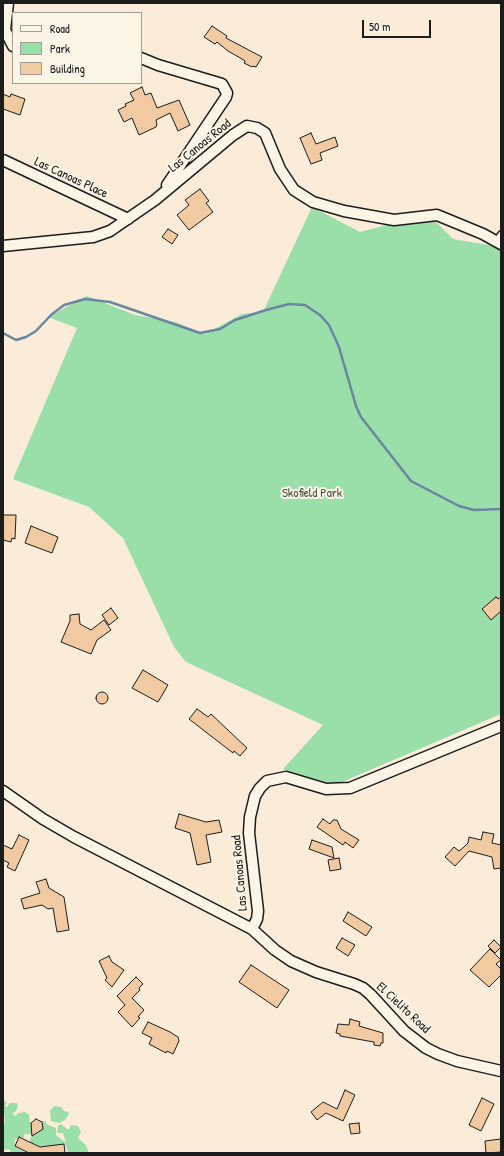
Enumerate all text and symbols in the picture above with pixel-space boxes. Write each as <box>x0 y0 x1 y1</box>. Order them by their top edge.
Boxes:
legend <box>12 12 142 84</box>
scale bar <box>364 12 433 38</box>
text: 50 m <box>369 18 390 35</box>
text: Road <box>50 20 70 37</box>
text: Park <box>50 40 70 57</box>
text: Building <box>50 60 85 77</box>
street label: Las Canoas Road <box>166 116 234 176</box>
street label: Las Canoas Place <box>32 154 110 202</box>
park label: Skofield Park <box>282 486 342 502</box>
street label: Las Canoas Road <box>229 835 251 911</box>
street label: El Cielito Road <box>373 979 433 1037</box>

